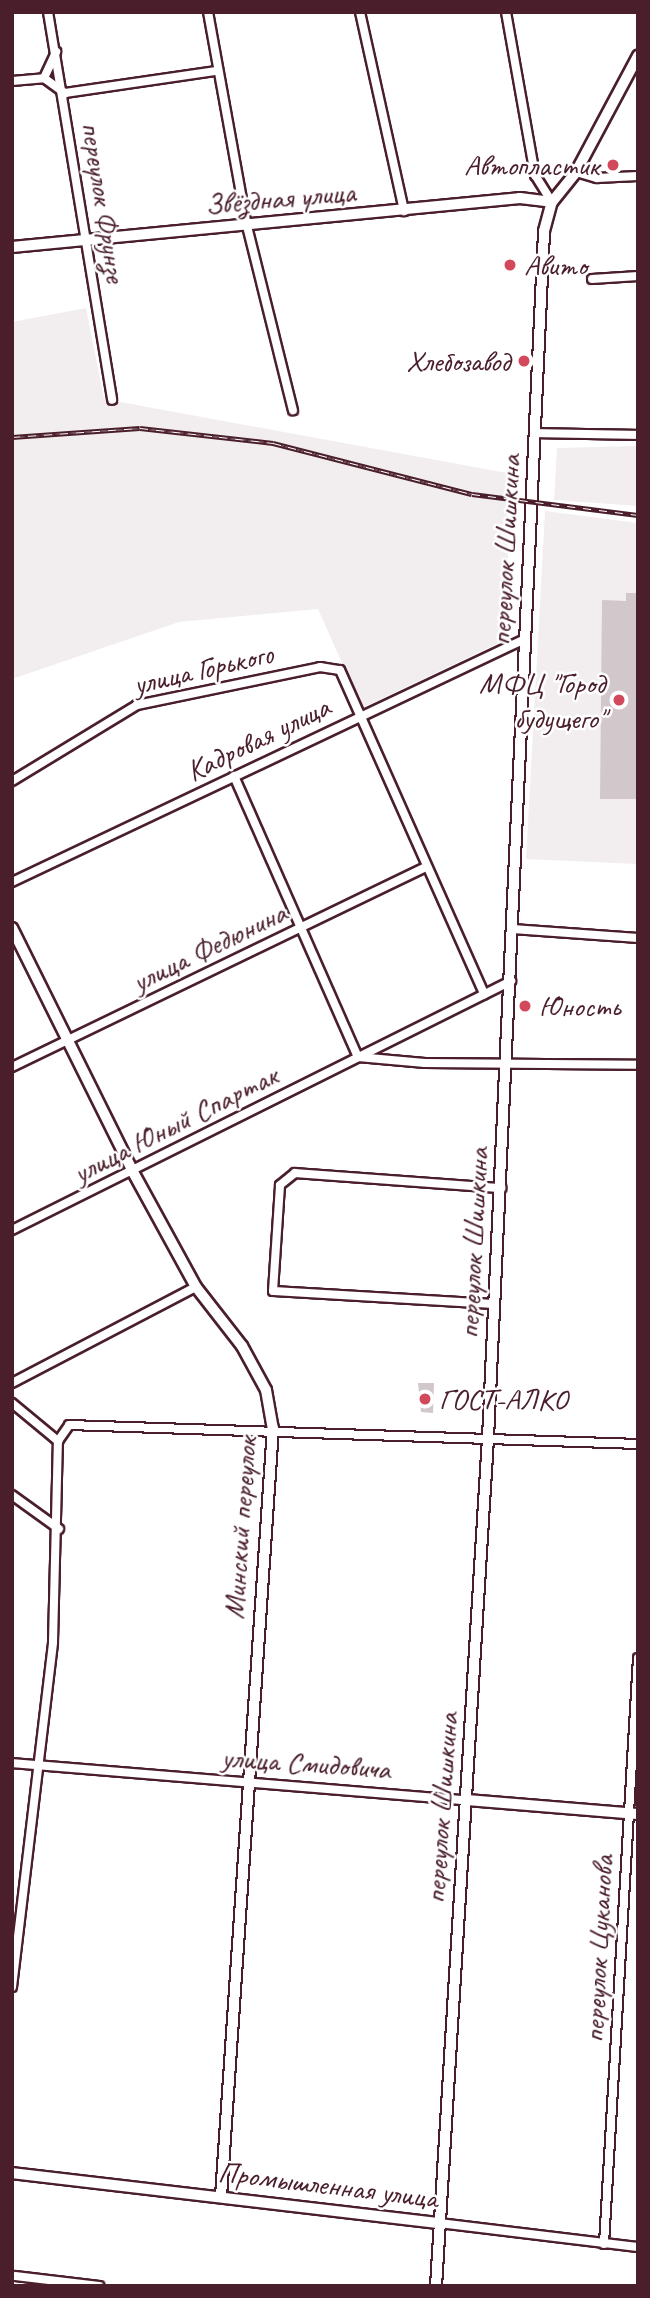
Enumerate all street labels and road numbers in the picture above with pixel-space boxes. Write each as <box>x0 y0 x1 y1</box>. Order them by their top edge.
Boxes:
street label: переулок Фрунзе <box>74 120 134 284</box>
street label: Звёздная улица <box>202 173 358 223</box>
street label: переулок Шишкина <box>482 453 528 647</box>
street label: улица Горького <box>130 636 276 702</box>
street label: Кадровая улица <box>180 688 336 790</box>
street label: улица Федюнина <box>126 894 292 1000</box>
street label: улица Юный Спартак <box>67 1057 283 1191</box>
street label: переулок Шишкина <box>450 1146 496 1340</box>
street label: Минский переулок <box>216 1436 264 1620</box>
street label: переулок Шишкина <box>416 1711 466 1905</box>
street label: улица Смидовича <box>221 1739 391 1787</box>
street label: переулок Цуканова <box>575 1854 621 2044</box>
street label: Промышленная улица <box>216 2154 440 2216</box>

